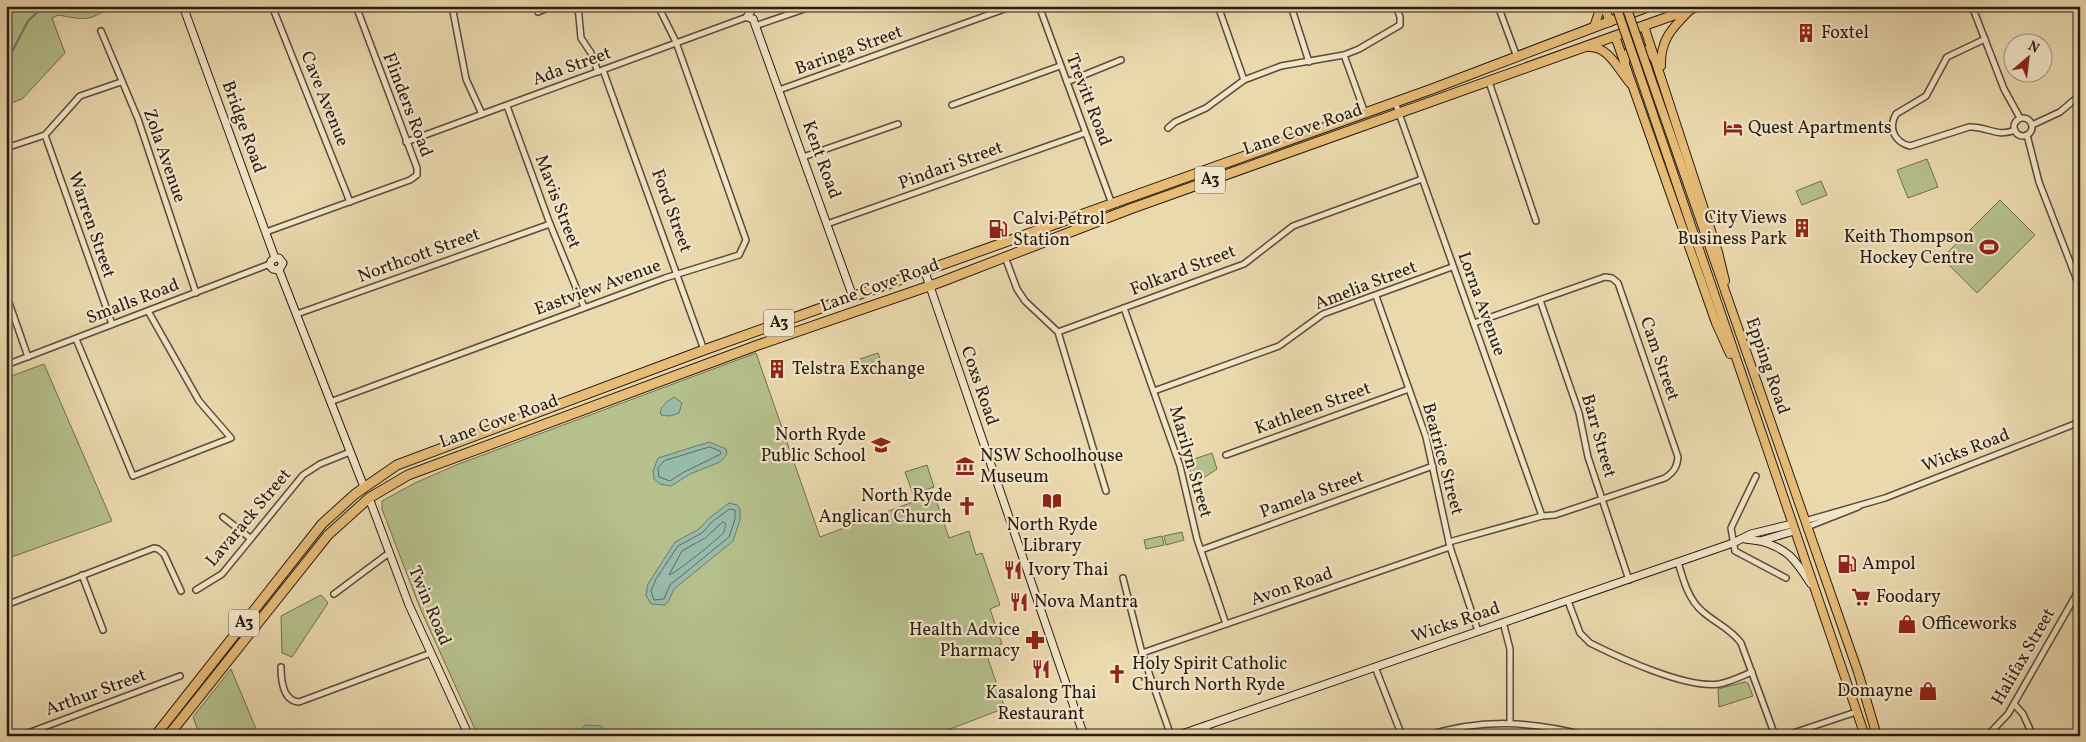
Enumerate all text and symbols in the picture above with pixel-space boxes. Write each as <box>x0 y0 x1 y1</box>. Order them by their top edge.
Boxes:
street label: Baringa Street <box>792 20 906 82</box>
place label: Foxtel <box>1821 21 1869 46</box>
building icon: Foxtel <box>1795 22 1817 44</box>
north arrow <box>2004 32 2054 82</box>
text: N <box>2024 37 2042 59</box>
street label: Ada Street <box>529 41 615 93</box>
street label: Cave Avenue <box>294 48 354 150</box>
street label: Flinders Road <box>376 49 438 161</box>
street label: Trevitt Road <box>1059 50 1117 150</box>
street label: Bridge Road <box>215 77 271 177</box>
street label: Lane Cove Road <box>1240 98 1366 162</box>
street label: Zola Avenue <box>136 106 192 206</box>
place label: Quest Apartments <box>1748 116 1892 141</box>
hotel icon: Quest Apartments <box>1722 117 1744 139</box>
street label: Kent Road <box>795 118 847 202</box>
street label: Pindari Street <box>895 136 1007 196</box>
street label: Mavis Street <box>528 151 586 253</box>
street label: Ford Street <box>644 166 698 256</box>
road number: A3 <box>1195 166 1225 194</box>
street label: Warren Street <box>61 168 121 282</box>
place label: City Views Business Park <box>1677 206 1787 252</box>
place label: Calvi Petrol Station <box>1013 207 1105 253</box>
building icon: City Views Business Park <box>1791 217 1813 239</box>
fuel station icon: Calvi Petrol Station <box>987 218 1009 240</box>
street label: Northcott Street <box>354 222 484 290</box>
place label: Keith Thompson Hockey Centre <box>1844 225 1974 271</box>
sports icon: Keith Thompson Hockey Centre <box>1978 236 2000 258</box>
street label: Folkard Street <box>1127 239 1239 303</box>
street label: Lorna Avenue <box>1451 248 1511 360</box>
street label: Lane Cove Road <box>817 253 943 319</box>
street label: Eastview Avenue <box>531 254 665 322</box>
street label: Amelia Street <box>1311 255 1421 317</box>
street label: Smalls Road <box>83 273 183 331</box>
road number: A3 <box>764 309 794 336</box>
street label: Cam Street <box>1633 314 1685 404</box>
street label: Epping Road <box>1739 314 1795 418</box>
street label: Coxs Road <box>954 343 1004 429</box>
place label: Telstra Exchange <box>792 357 925 382</box>
building icon: Telstra Exchange <box>766 358 788 380</box>
street label: Kathleen Street <box>1251 376 1375 442</box>
street label: Lane Cove Road <box>436 389 562 455</box>
street label: Barr Street <box>1574 391 1622 481</box>
street label: Beatrice Street <box>1415 400 1469 518</box>
street label: Marilyn Street <box>1162 403 1218 521</box>
place label: North Ryde Public School <box>761 423 866 469</box>
street label: Wicks Road <box>1918 423 2014 479</box>
school or university icon: North Ryde Public School <box>870 434 892 456</box>
place label: NSW Schoolhouse Museum <box>980 444 1123 490</box>
museum icon: NSW Schoolhouse Museum <box>954 455 976 477</box>
street label: Lavarack Street <box>200 463 298 573</box>
street label: Pamela Street <box>1257 465 1367 525</box>
place label: North Ryde Anglican Church <box>819 484 952 530</box>
library icon: North Ryde Library <box>1041 490 1063 512</box>
church icon: North Ryde Anglican Church <box>956 495 978 517</box>
place label: North Ryde Library <box>1007 513 1097 559</box>
place label: Ampol <box>1862 552 1916 577</box>
fuel station icon: Ampol <box>1836 553 1858 575</box>
place label: Ivory Thai <box>1028 558 1108 583</box>
restaurant icon: Ivory Thai <box>1002 559 1024 581</box>
street label: Avon Road <box>1248 561 1336 613</box>
street label: Twin Road <box>401 562 457 650</box>
place label: Foodary <box>1876 585 1941 610</box>
supermarket icon: Foodary <box>1850 586 1872 608</box>
place label: Nova Mantra <box>1034 590 1138 615</box>
restaurant icon: Nova Mantra <box>1008 591 1030 613</box>
street label: Wicks Road <box>1408 596 1504 650</box>
street label: Halifax Street <box>1986 604 2062 710</box>
road number: A3 <box>229 610 259 636</box>
place label: Officeworks <box>1922 612 2017 637</box>
shop icon: Officeworks <box>1896 613 1918 635</box>
place label: Health Advice Pharmacy <box>909 618 1020 664</box>
pharmacy icon: Health Advice Pharmacy <box>1024 629 1046 651</box>
place label: Holy Spirit Catholic Church North Ryde <box>1132 652 1287 698</box>
restaurant icon: Kasalong Thai Restaurant <box>1030 658 1052 680</box>
street label: Arthur Street <box>42 663 150 723</box>
church icon: Holy Spirit Catholic Church North Ryde <box>1106 663 1128 685</box>
place label: Domayne <box>1837 679 1913 704</box>
shop icon: Domayne <box>1917 680 1939 702</box>
place label: Kasalong Thai Restaurant <box>985 681 1097 727</box>

